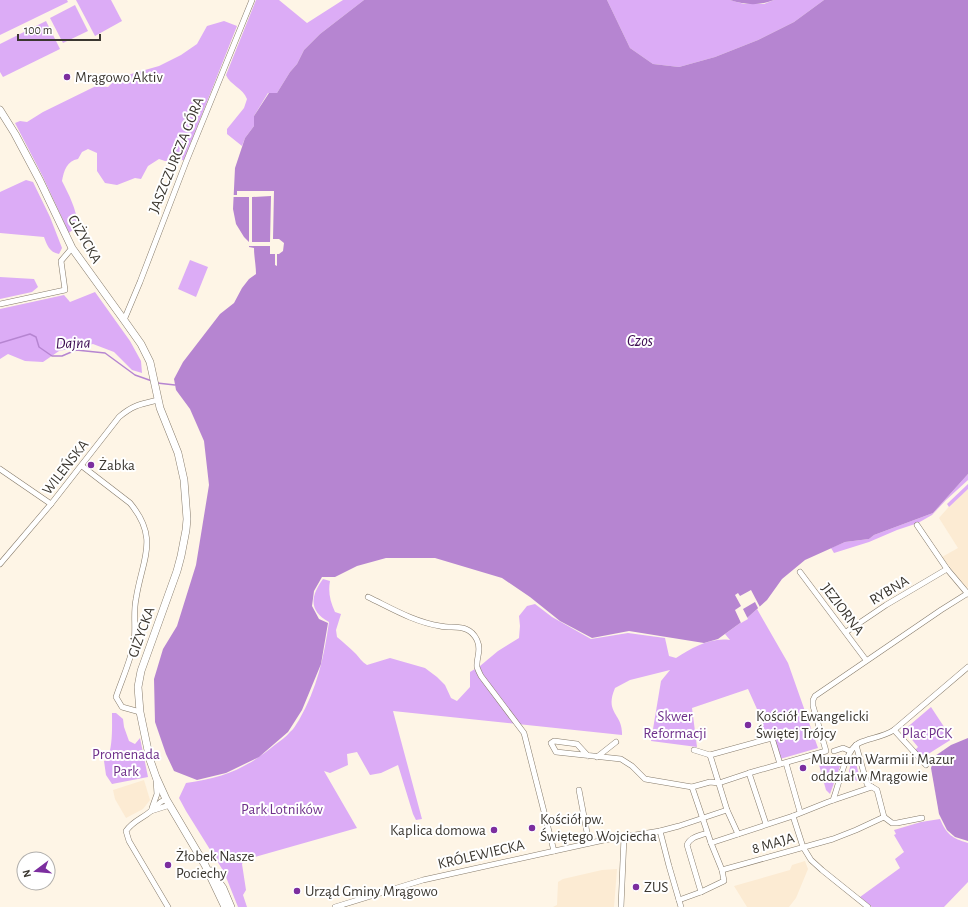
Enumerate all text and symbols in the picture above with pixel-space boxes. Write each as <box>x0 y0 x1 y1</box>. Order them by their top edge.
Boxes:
scale bar <box>18 16 100 42</box>
text: 100 m <box>24 24 52 36</box>
place label: Mrągowo Aktiv <box>75 70 163 85</box>
marker: Mrągowo Aktiv <box>62 72 72 82</box>
street label: JASZCZURCZA GÓRA <box>144 94 207 215</box>
street label: GIŻYCKA <box>65 212 106 266</box>
water label: Czos <box>627 333 653 349</box>
water label: Dajna <box>55 334 91 353</box>
street label: WILEŃSKA <box>38 436 92 498</box>
place label: Żabka <box>99 456 135 473</box>
marker: Żabka <box>86 460 96 470</box>
street label: RYBNA <box>867 573 912 608</box>
street label: JEZIORNA <box>818 581 867 638</box>
street label: GIŻYCKA <box>123 604 158 660</box>
park label: Skwer Reformacji <box>643 709 707 741</box>
place label: Kościół Ewangelicki Świętej Trójcy <box>756 709 869 741</box>
marker: Kościół Ewangelicki Świętej Trójcy <box>743 720 753 730</box>
park label: Plac PCK <box>902 726 953 741</box>
park label: Promenada Park <box>92 747 160 779</box>
place label: Muzeum Warmii i Mazur oddział w Mrągowie <box>811 752 954 784</box>
marker: Muzeum Warmii i Mazur oddział w Mrągowie <box>798 763 808 773</box>
park label: Park Lotników <box>241 802 323 817</box>
place label: Kościół pw. Świętego Wojciecha <box>540 812 657 844</box>
place label: Kaplica domowa <box>390 823 486 838</box>
marker: Kościół pw. Świętego Wojciecha <box>527 823 537 833</box>
marker: Kaplica domowa <box>489 825 499 835</box>
street label: 8 MAJA <box>750 830 796 857</box>
street label: KRÓLEWIECKA <box>436 835 526 872</box>
place label: Żłobek Nasze Pociechy <box>176 847 255 881</box>
north arrow <box>16 851 56 891</box>
marker: Żłobek Nasze Pociechy <box>163 860 173 870</box>
text: N <box>21 868 33 879</box>
place label: ZUS <box>644 880 668 895</box>
marker: ZUS <box>631 882 641 892</box>
place label: Urząd Gminy Mrągowo <box>305 884 438 899</box>
marker: Urząd Gminy Mrągowo <box>292 886 302 896</box>

